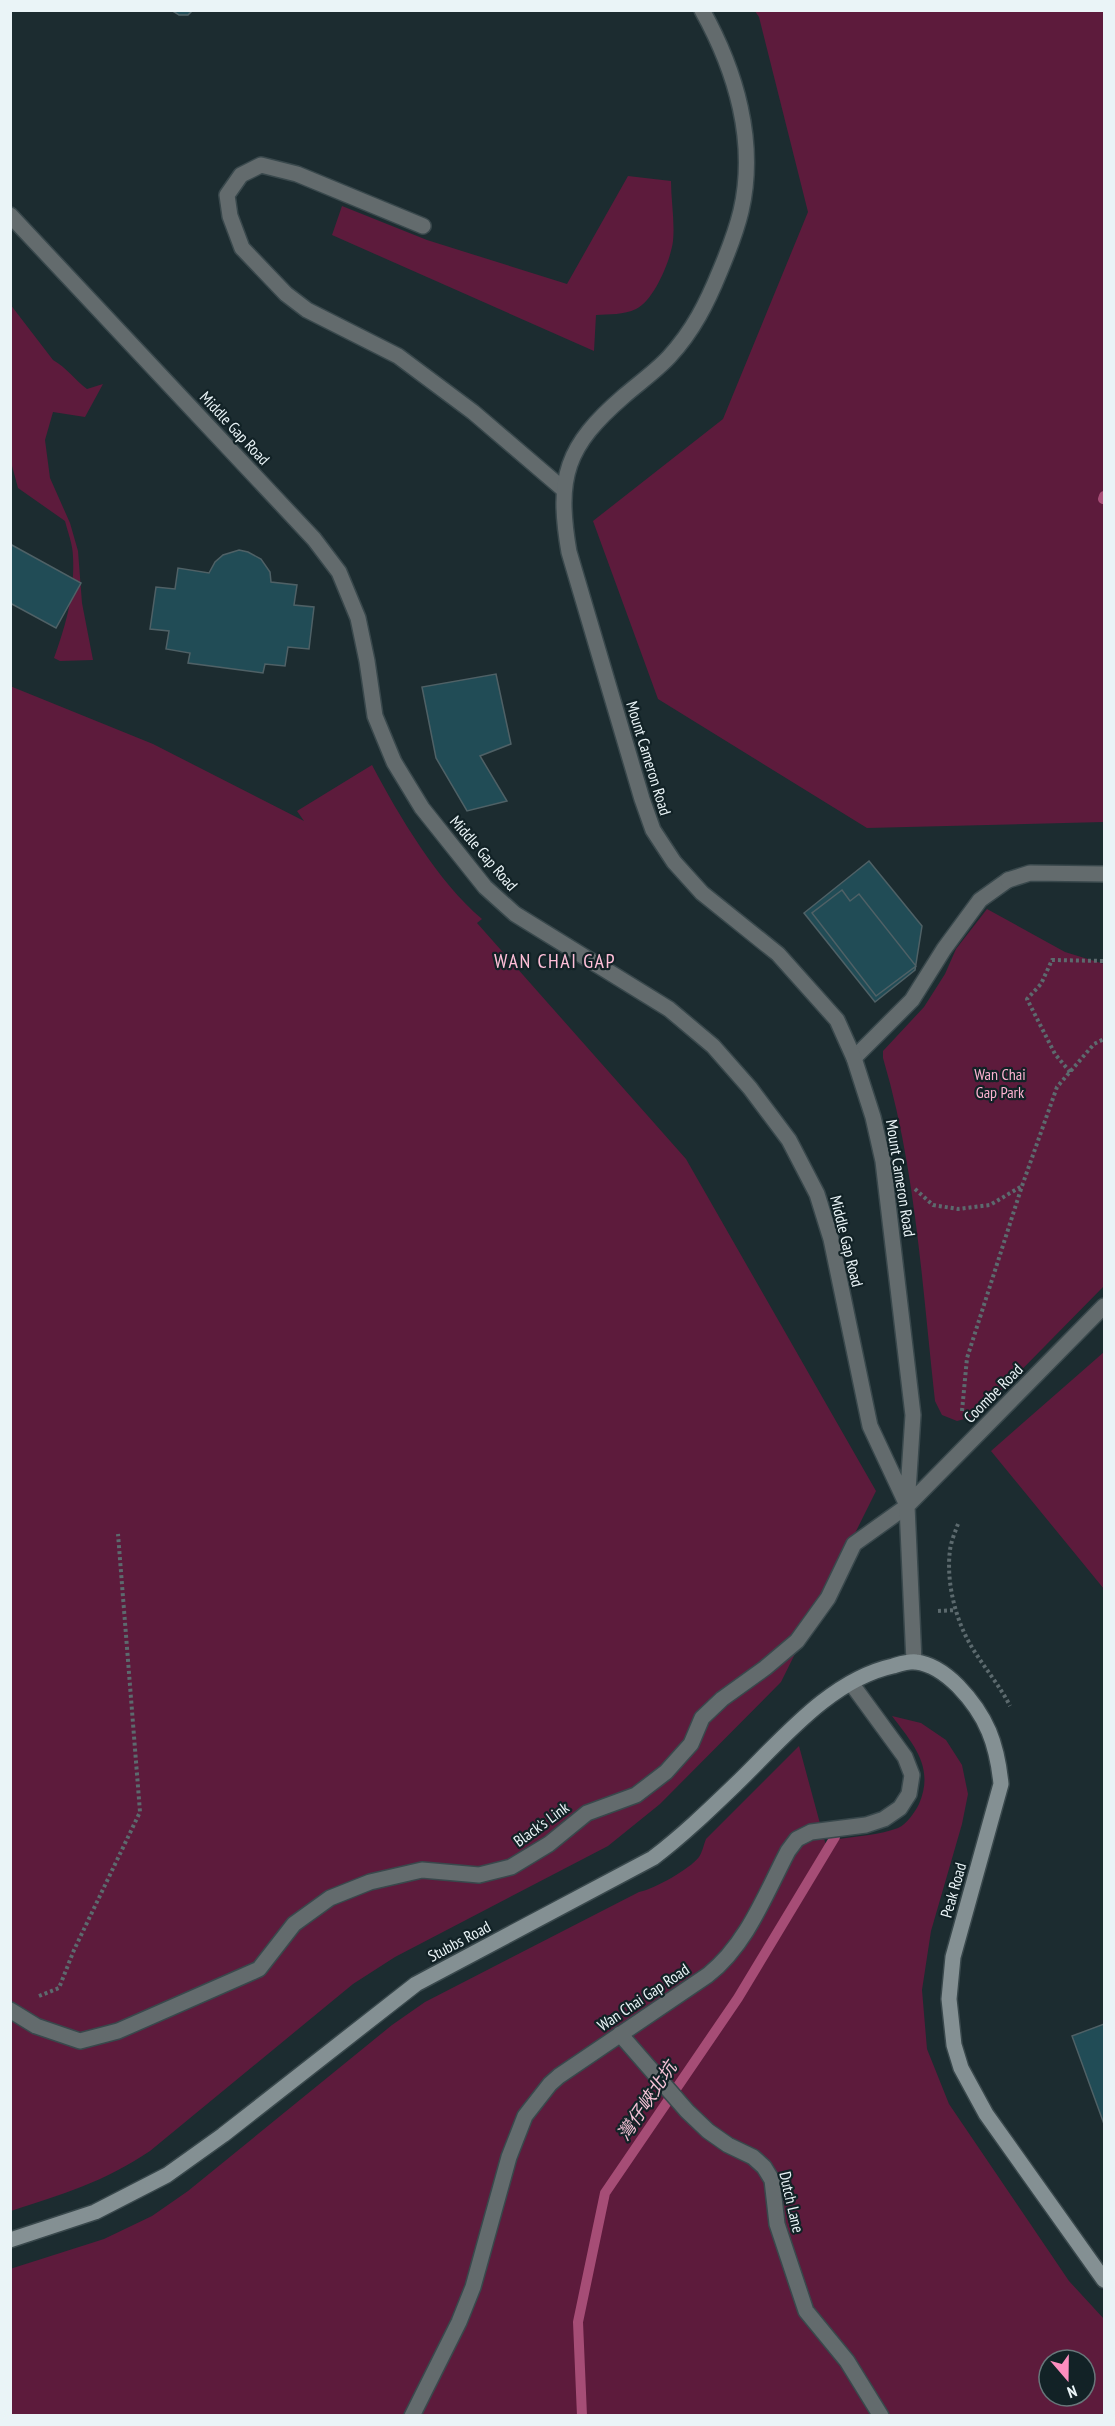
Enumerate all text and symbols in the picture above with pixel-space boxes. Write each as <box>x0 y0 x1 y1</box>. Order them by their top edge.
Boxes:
street label: Middle Gap Road <box>196 387 274 469</box>
street label: Mount Cameron Road <box>622 698 676 818</box>
street label: Middle Gap Road <box>446 811 522 895</box>
district label: WAN CHAI GAP <box>494 948 616 974</box>
park label: Wan Chai Gap Park <box>974 1064 1026 1102</box>
street label: Mount Cameron Road <box>882 1118 920 1238</box>
street label: Middle Gap Road <box>826 1193 868 1289</box>
street label: Coombe Road <box>959 1359 1027 1427</box>
street label: Black's Link <box>509 1797 573 1851</box>
street label: Peak Road <box>936 1860 970 1920</box>
street label: Stubbs Road <box>424 1916 494 1966</box>
street label: Wan Chai Gap Road <box>593 1959 693 2035</box>
water label: 灣仔峽北坑 <box>612 2054 683 2144</box>
street label: Dutch Lane <box>775 2169 809 2235</box>
north arrow <box>1037 2348 1097 2408</box>
text: N <box>1065 2381 1080 2403</box>

